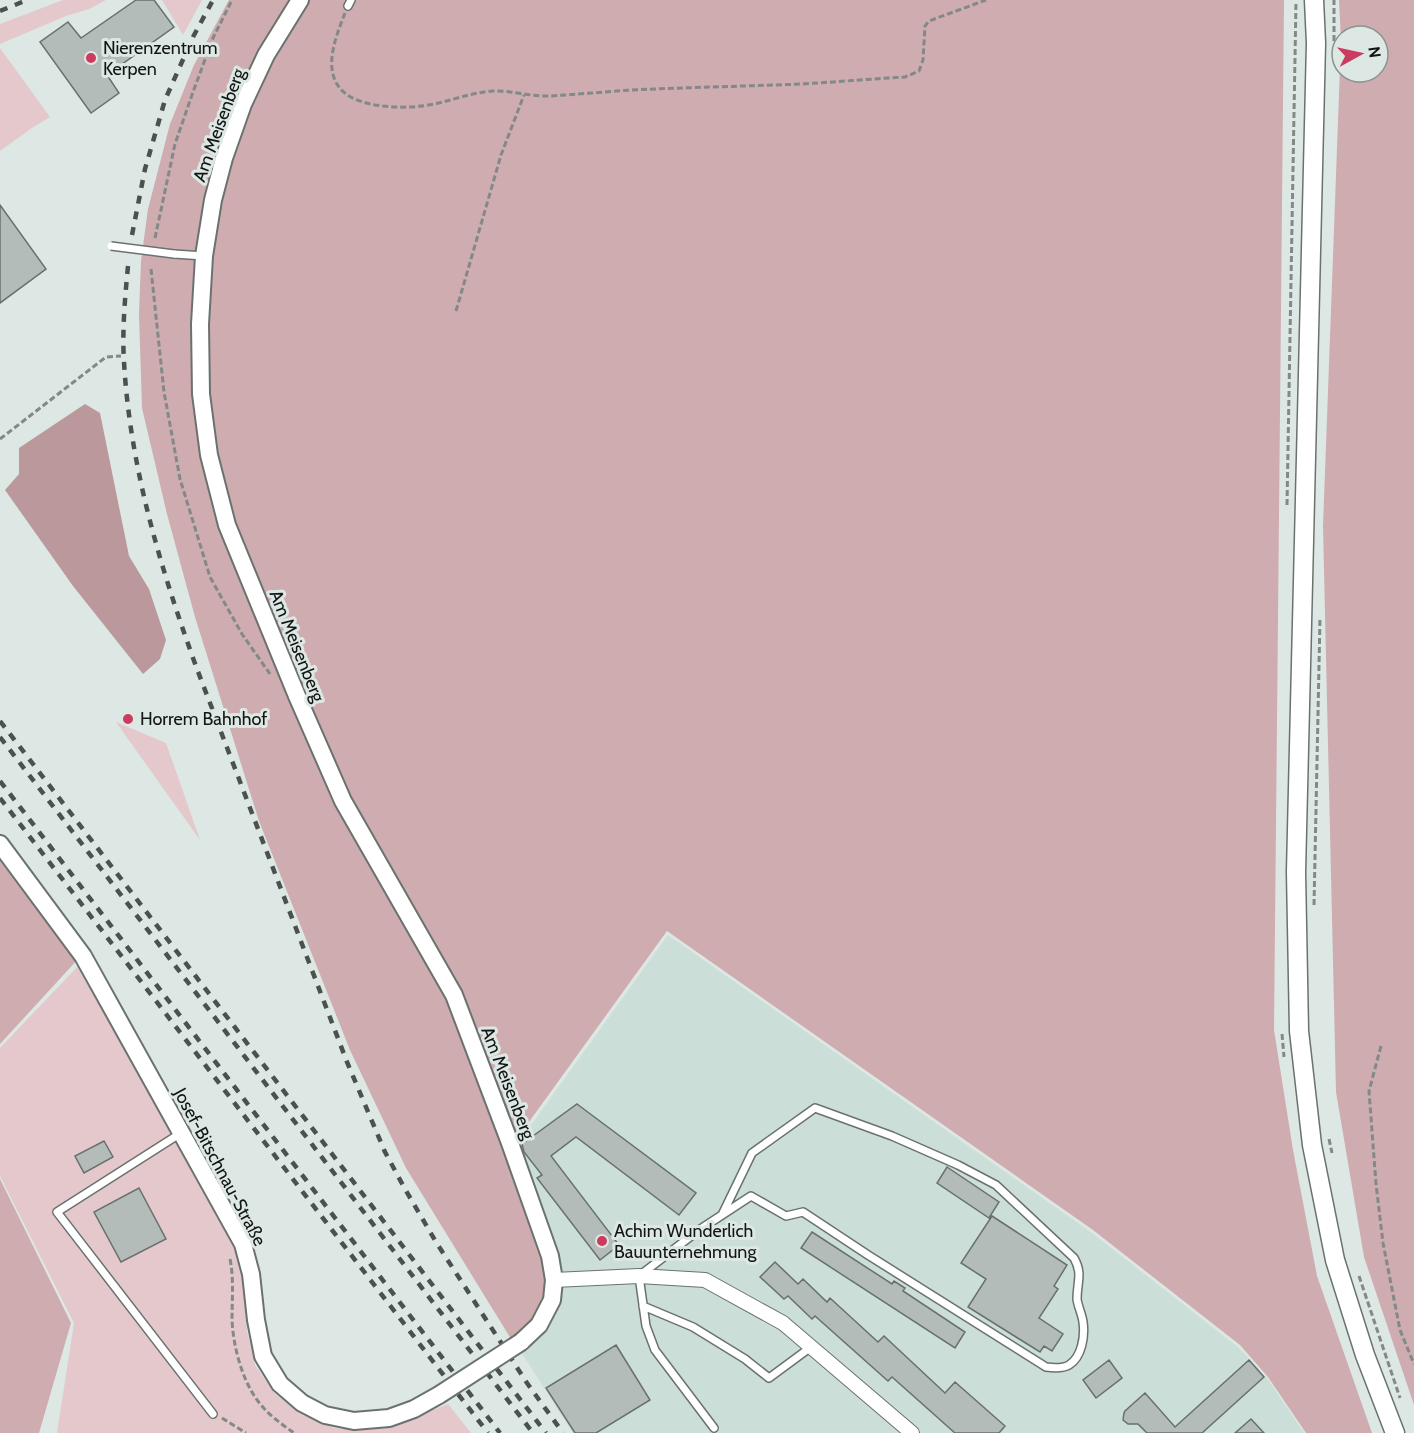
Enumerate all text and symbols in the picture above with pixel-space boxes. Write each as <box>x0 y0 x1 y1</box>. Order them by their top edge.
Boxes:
north arrow <box>1330 24 1390 84</box>
place label: Nierenzentrum Kerpen <box>103 37 218 80</box>
text: N <box>1364 45 1385 59</box>
marker: Nierenzentrum Kerpen <box>84 51 98 65</box>
street label: Am Meisenberg <box>188 64 250 185</box>
street label: Am Meisenberg <box>265 587 330 706</box>
place label: Horrem Bahnhof <box>140 708 267 730</box>
marker: Horrem Bahnhof <box>121 712 135 726</box>
street label: Am Meisenberg <box>476 1024 540 1143</box>
street label: Josef-Bitschnau-Straße <box>169 1083 271 1250</box>
place label: Achim Wunderlich Bauunternehmung <box>614 1220 757 1263</box>
marker: Achim Wunderlich Bauunternehmung <box>595 1234 609 1248</box>

